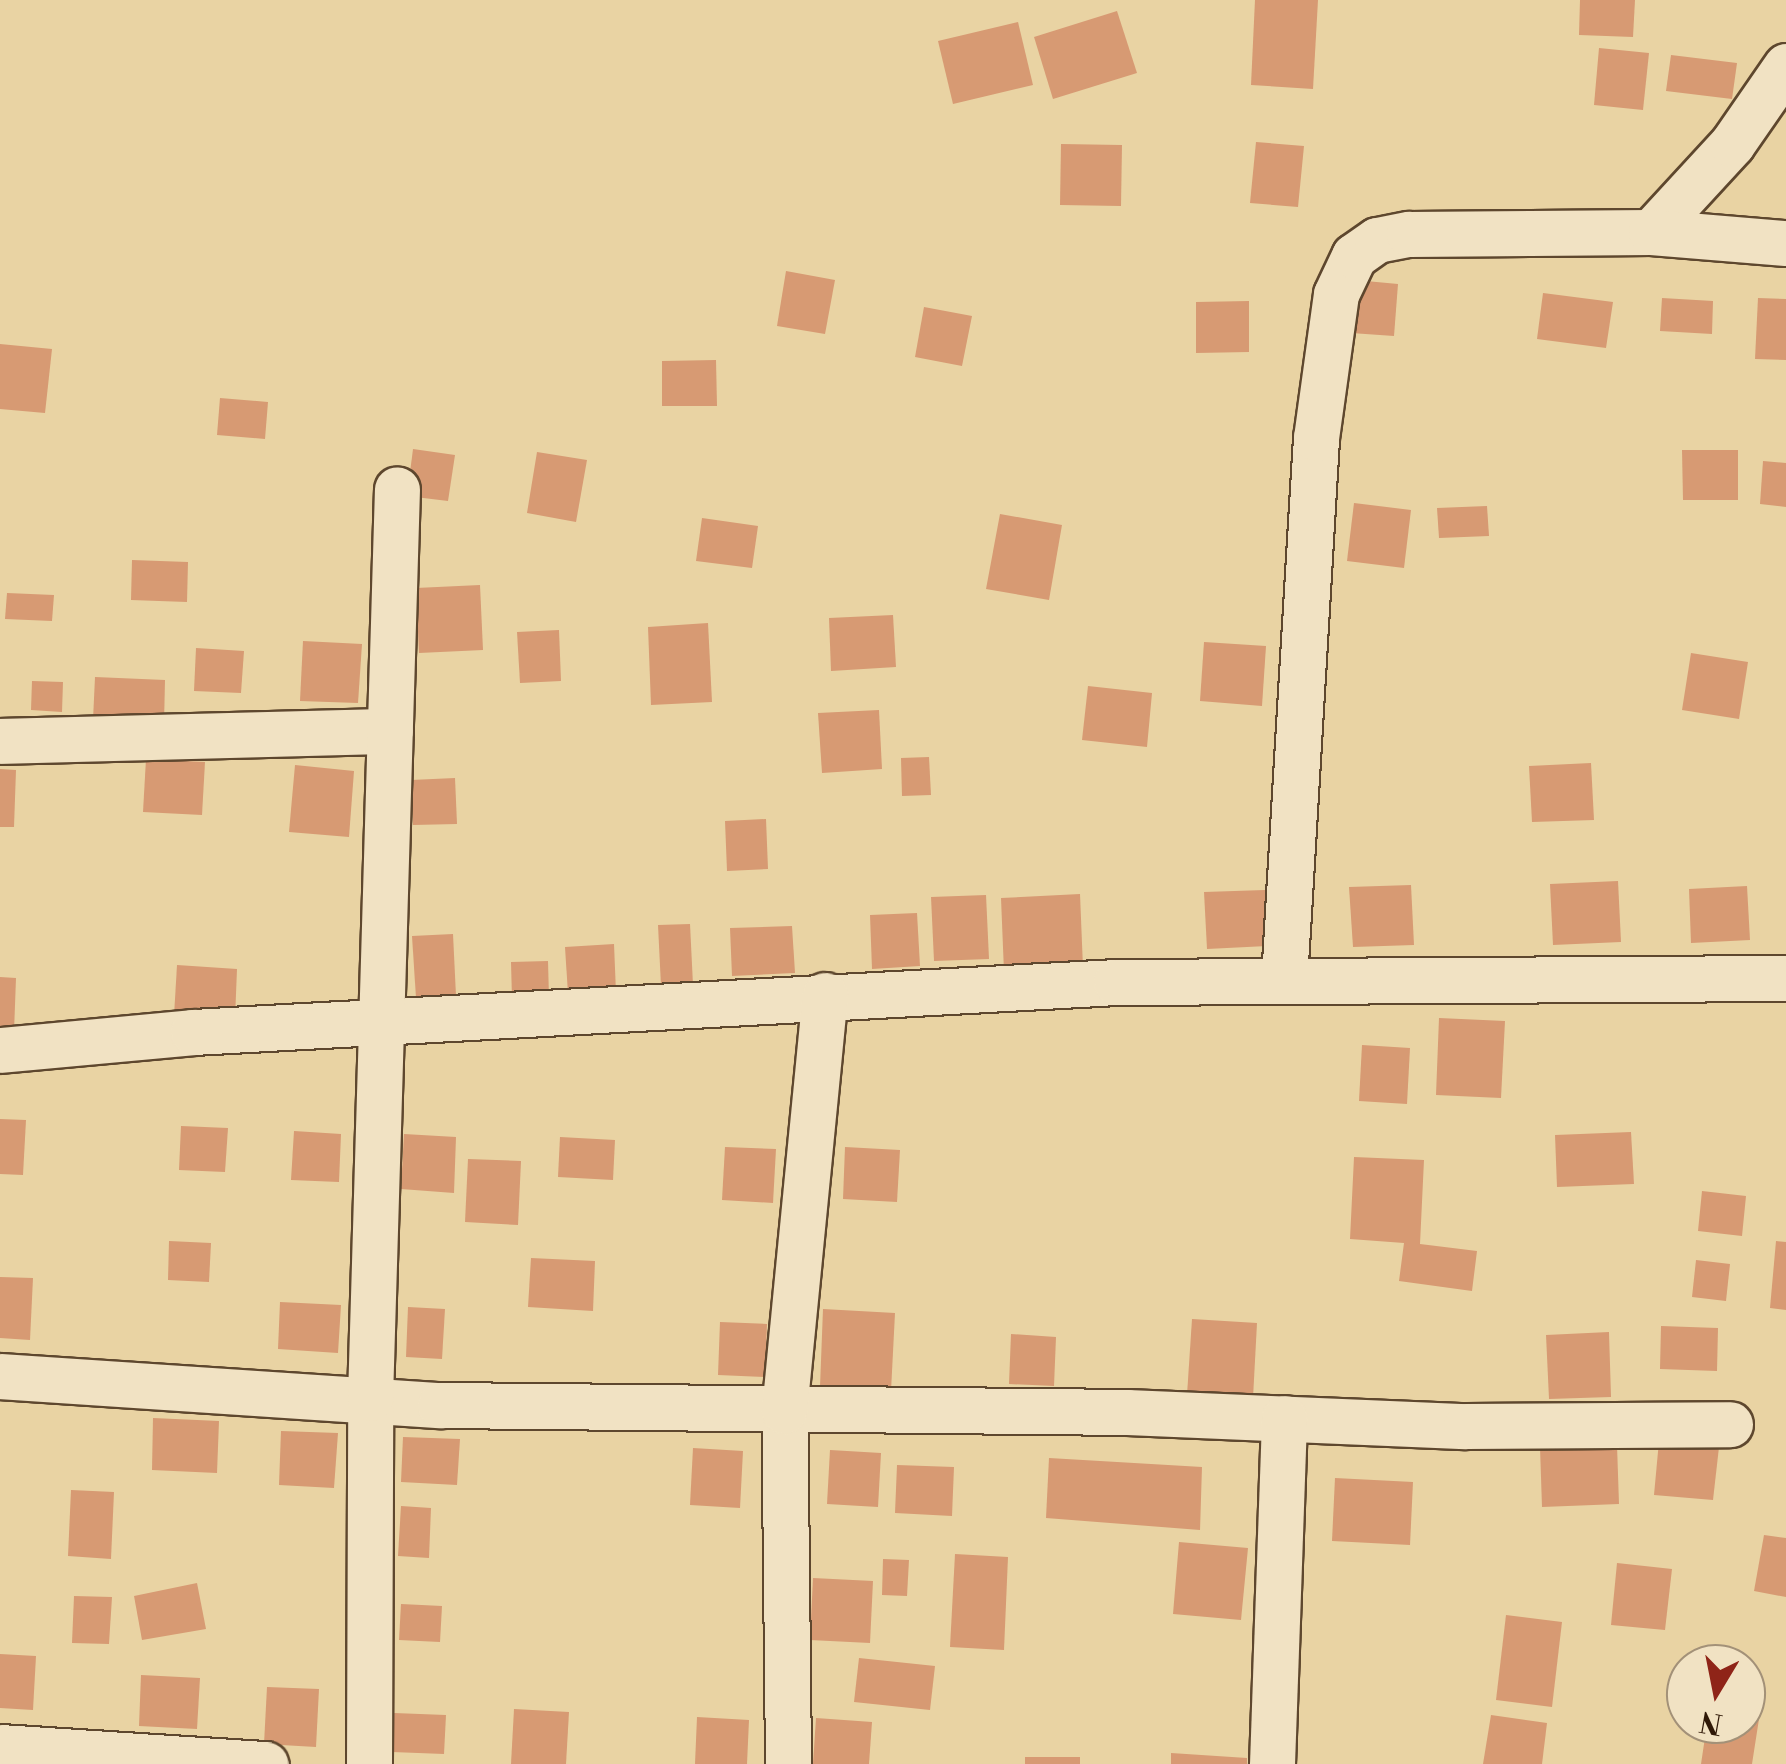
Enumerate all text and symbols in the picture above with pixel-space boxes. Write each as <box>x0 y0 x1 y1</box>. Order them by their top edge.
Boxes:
north arrow <box>1666 1644 1766 1744</box>
text: N <box>1697 1703 1725 1741</box>

